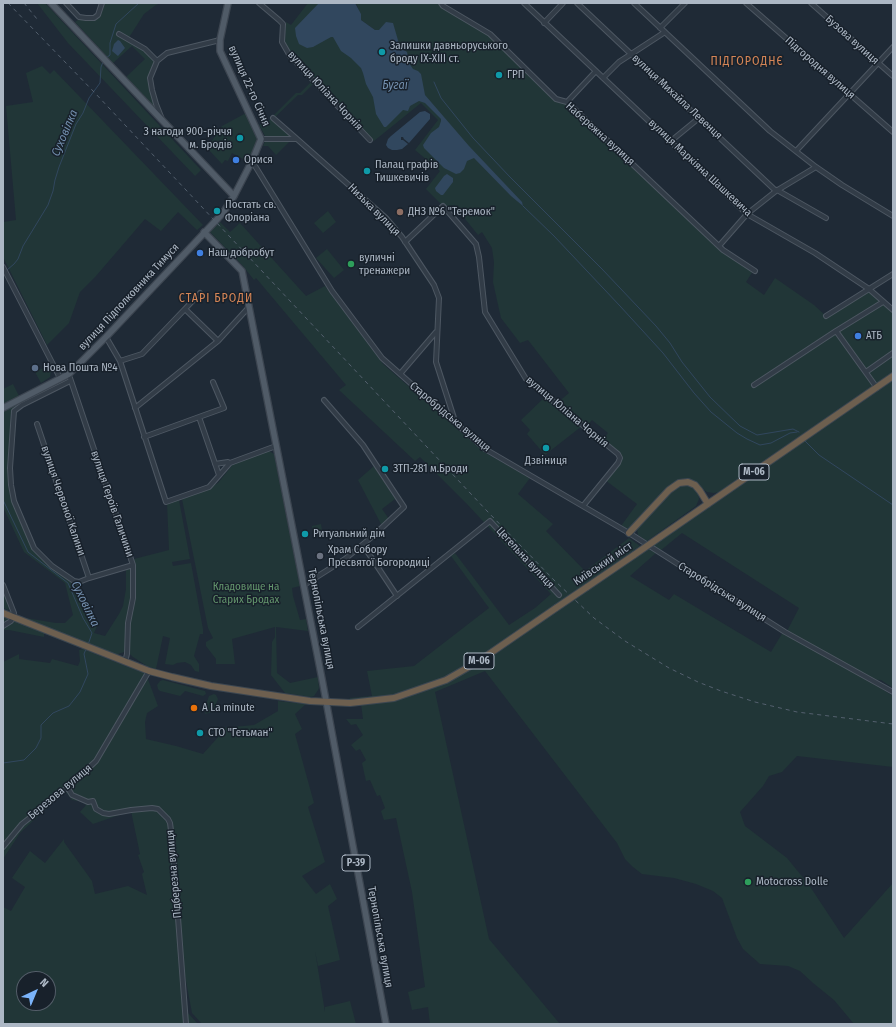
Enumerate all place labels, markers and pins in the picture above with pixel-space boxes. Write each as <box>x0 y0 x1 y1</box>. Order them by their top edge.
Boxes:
place label: Залишки давньоруського броду IX-XIII ст. <box>390 39 508 65</box>
marker: Залишки давньоруського броду IX-XIII ст. <box>377 47 387 57</box>
place label: ГРП <box>507 68 524 82</box>
marker: ГРП <box>494 70 504 80</box>
place label: З нагоди 900-річчя м. Бродів <box>143 125 232 151</box>
marker: З нагоди 900-річчя м. Бродів <box>235 133 245 143</box>
place label: Орися <box>244 153 273 167</box>
marker: Орися <box>231 155 241 165</box>
place label: Палац графів Тишкевичів <box>375 158 438 184</box>
marker: Палац графів Тишкевичів <box>362 166 372 176</box>
place label: Постать св. Флоріана <box>225 198 276 224</box>
place label: ДНЗ №6 "Теремок" <box>408 205 495 219</box>
marker: Постать св. Флоріана <box>212 206 222 216</box>
marker: ДНЗ №6 "Теремок" <box>395 207 405 217</box>
place label: Наш добробут <box>208 246 274 260</box>
marker: Наш добробут <box>195 248 205 258</box>
place label: вуличні тренажери <box>359 251 410 277</box>
marker: вуличні тренажери <box>346 259 356 269</box>
place label: АТБ <box>866 329 882 343</box>
marker: АТБ <box>853 331 863 341</box>
place label: Нова Пошта №4 <box>43 361 118 375</box>
marker: Нова Пошта №4 <box>30 363 40 373</box>
marker: Дзвіниця <box>541 443 551 453</box>
place label: Дзвіниця <box>525 454 567 468</box>
place label: ЗТП-281 м.Броди <box>393 462 468 476</box>
marker: ЗТП-281 м.Броди <box>380 464 390 474</box>
place label: Ритуальний дім <box>313 527 385 541</box>
marker: Ритуальний дім <box>300 529 310 539</box>
place label: Храм Собору Пресвятої Богородиці <box>328 543 430 569</box>
marker: Храм Собору Пресвятої Богородиці <box>315 551 325 561</box>
place label: A La minute <box>202 701 255 715</box>
marker: A La minute <box>189 703 199 713</box>
place label: СТО "Гетьман" <box>208 726 273 740</box>
marker: СТО "Гетьман" <box>195 728 205 738</box>
place label: Motocross Dolle <box>756 875 828 889</box>
marker: Motocross Dolle <box>743 877 753 887</box>

